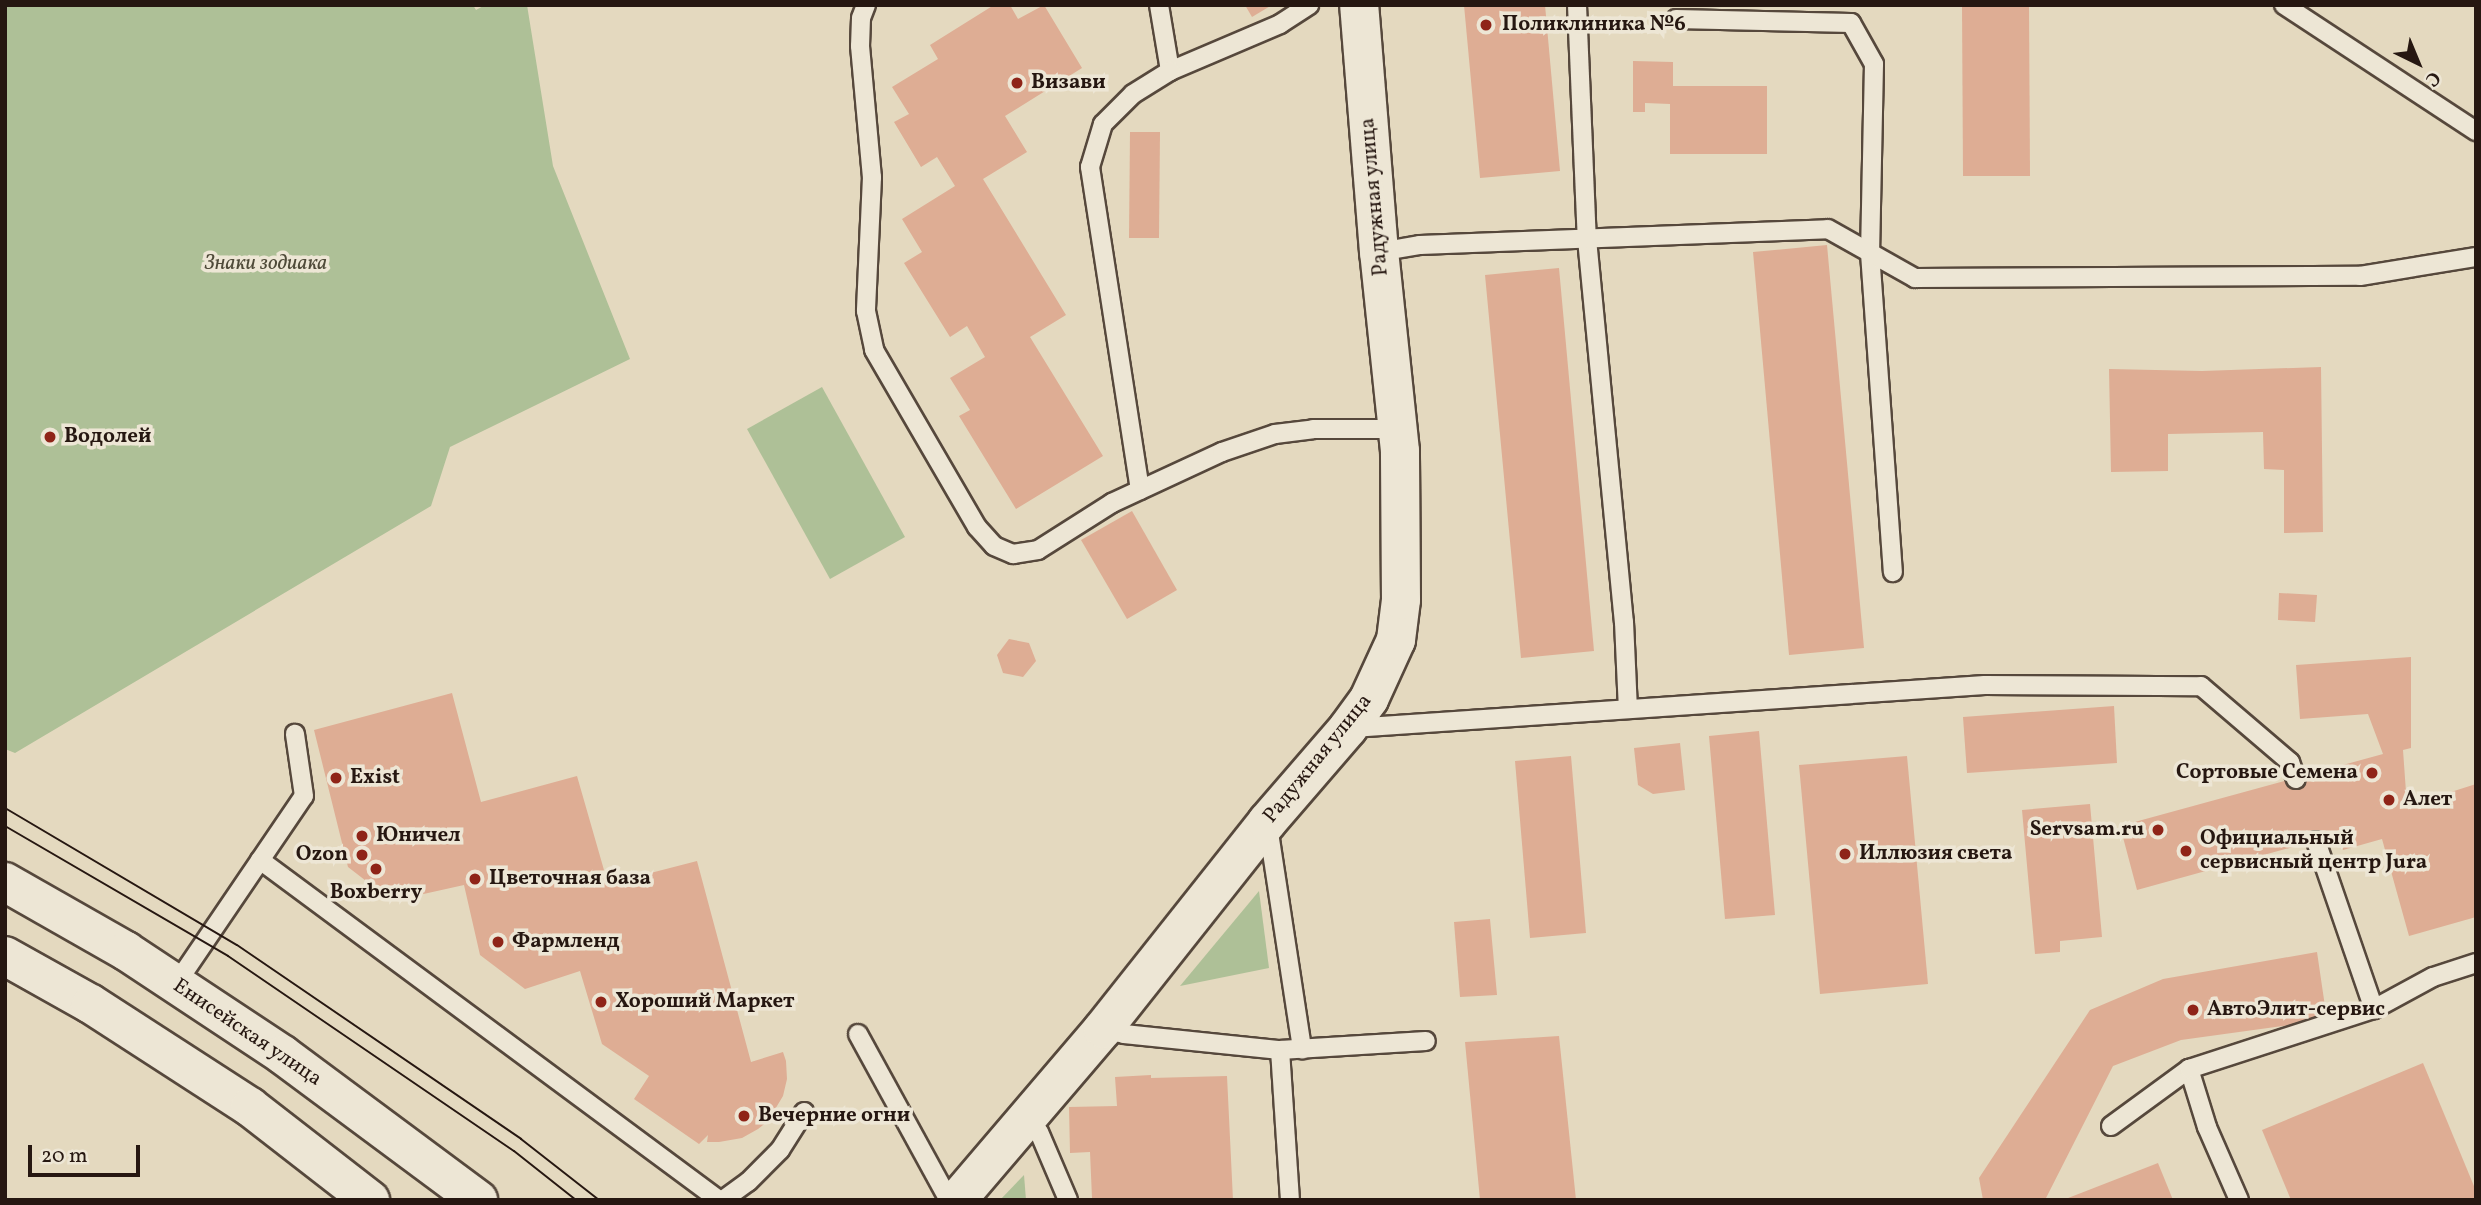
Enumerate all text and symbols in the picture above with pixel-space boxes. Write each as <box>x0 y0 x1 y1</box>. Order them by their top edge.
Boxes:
place label: Поликлиника №6 <box>1502 12 1686 38</box>
marker: Поликлиника №6 <box>1476 15 1496 35</box>
north arrow <box>2383 28 2453 98</box>
text: С <box>2419 65 2446 92</box>
place label: Визави <box>1031 70 1106 96</box>
marker: Визави <box>1009 75 1025 91</box>
street label: Радужная улица <box>1356 117 1394 277</box>
park label: Знаки зодиака <box>205 251 327 277</box>
place label: Водолей <box>64 424 152 450</box>
marker: Водолей <box>42 429 58 445</box>
street label: Радужная улица <box>1258 689 1378 829</box>
place label: Сортовые Семена <box>2176 760 2358 786</box>
place label: Exist <box>350 765 400 791</box>
marker: Сортовые Семена <box>2364 765 2380 781</box>
marker: Exist <box>328 770 344 786</box>
place label: Алет <box>2403 787 2452 813</box>
marker: Алет <box>2381 792 2397 808</box>
place label: Servsam.ru <box>2030 817 2144 843</box>
marker: Servsam.ru <box>2150 822 2166 838</box>
place label: Юничел <box>376 823 461 849</box>
place label: Официальный сервисный центр Jura <box>2200 826 2427 876</box>
marker: Юничел <box>354 828 370 844</box>
place label: Иллюзия света <box>1859 841 2012 867</box>
place label: Ozon <box>296 842 348 868</box>
marker: Официальный сервисный центр Jura <box>2178 843 2194 859</box>
marker: Иллюзия света <box>1837 846 1853 862</box>
marker: Ozon <box>354 847 370 863</box>
marker: Boxberry <box>368 861 384 877</box>
place label: Цветочная база <box>489 866 651 892</box>
marker: Цветочная база <box>467 871 483 887</box>
place label: Boxberry <box>330 880 422 906</box>
place label: Фармленд <box>512 929 620 955</box>
marker: Фармленд <box>490 934 506 950</box>
street label: Енисейская улица <box>167 974 327 1092</box>
place label: Хороший Маркет <box>615 989 795 1015</box>
marker: Хороший Маркет <box>593 994 609 1010</box>
place label: АвтоЭлит-сервис <box>2207 997 2385 1023</box>
marker: АвтоЭлит-сервис <box>2185 1002 2201 1018</box>
place label: Вечерние огни <box>758 1103 910 1129</box>
marker: Вечерние огни <box>736 1108 752 1124</box>
scale bar <box>32 1132 144 1176</box>
text: 20 m <box>41 1142 87 1171</box>

